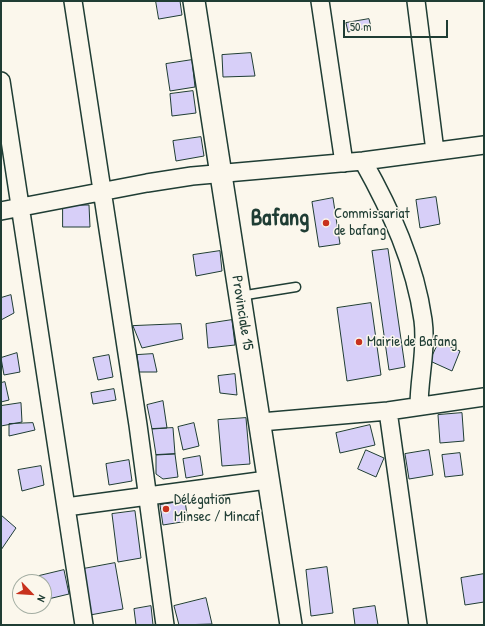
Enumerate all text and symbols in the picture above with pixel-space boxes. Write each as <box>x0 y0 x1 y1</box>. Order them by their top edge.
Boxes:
scale bar <box>345 12 450 38</box>
text: 50 m <box>350 18 371 35</box>
district label: Bafang <box>251 205 309 233</box>
place label: Commissariat de bafang <box>334 205 410 240</box>
marker: Commissariat de bafang <box>321 218 331 228</box>
street label: Provinciale 15 <box>227 274 257 352</box>
place label: Mairie de Bafang <box>367 333 457 351</box>
marker: Mairie de Bafang <box>354 337 364 347</box>
place label: Délégation Minsec / Mincaf <box>174 491 260 526</box>
marker: Délégation Minsec / Mincaf <box>161 504 171 514</box>
north arrow <box>12 574 52 614</box>
text: N <box>34 593 50 604</box>

